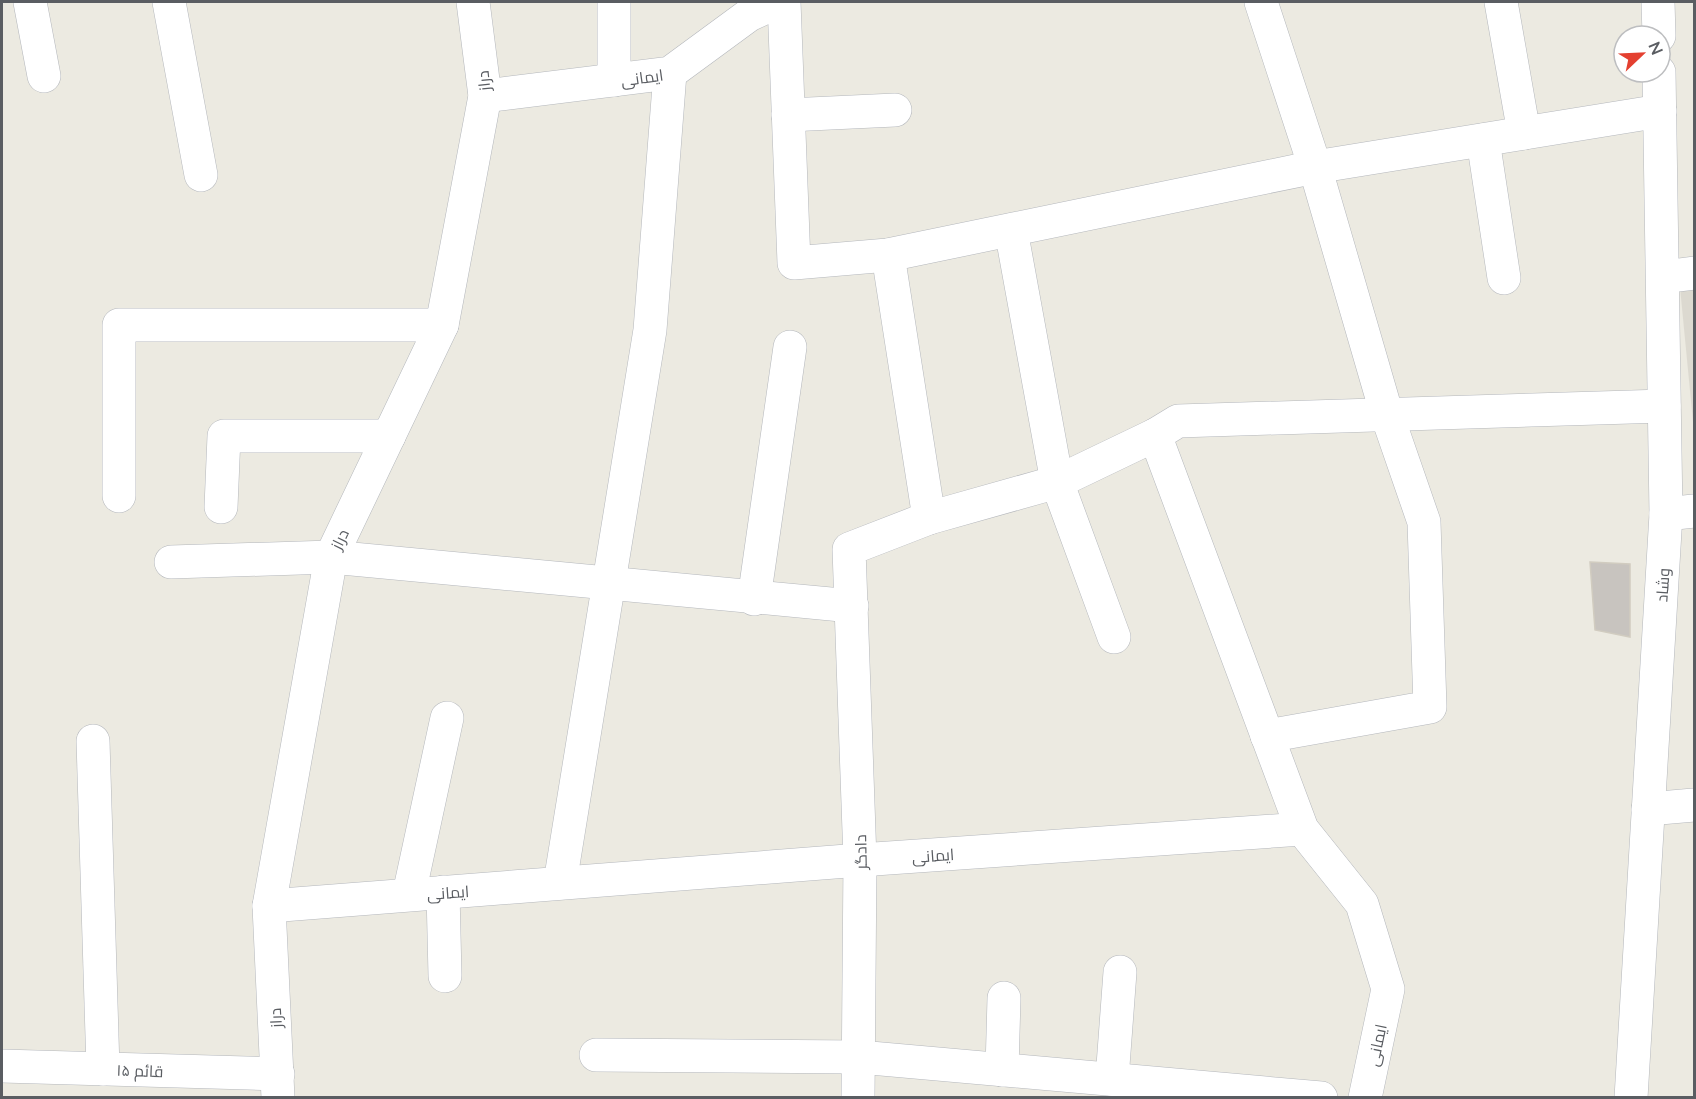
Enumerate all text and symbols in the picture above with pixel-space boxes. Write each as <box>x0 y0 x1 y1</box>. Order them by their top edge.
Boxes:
north arrow <box>1612 24 1672 84</box>
text: N <box>1645 39 1667 57</box>
street label: ایمانی <box>620 65 665 91</box>
street label: دراز <box>472 70 495 93</box>
street label: دراز <box>326 526 353 554</box>
street label: وشاد <box>1651 567 1674 603</box>
street label: دادگر <box>850 834 871 871</box>
street label: ایمانی <box>911 844 955 868</box>
street label: ایمانی <box>426 881 470 905</box>
street label: دراز <box>265 1007 286 1030</box>
street label: ایمانی <box>1362 1022 1392 1068</box>
street label: قائم ۱۵ <box>116 1060 164 1083</box>

